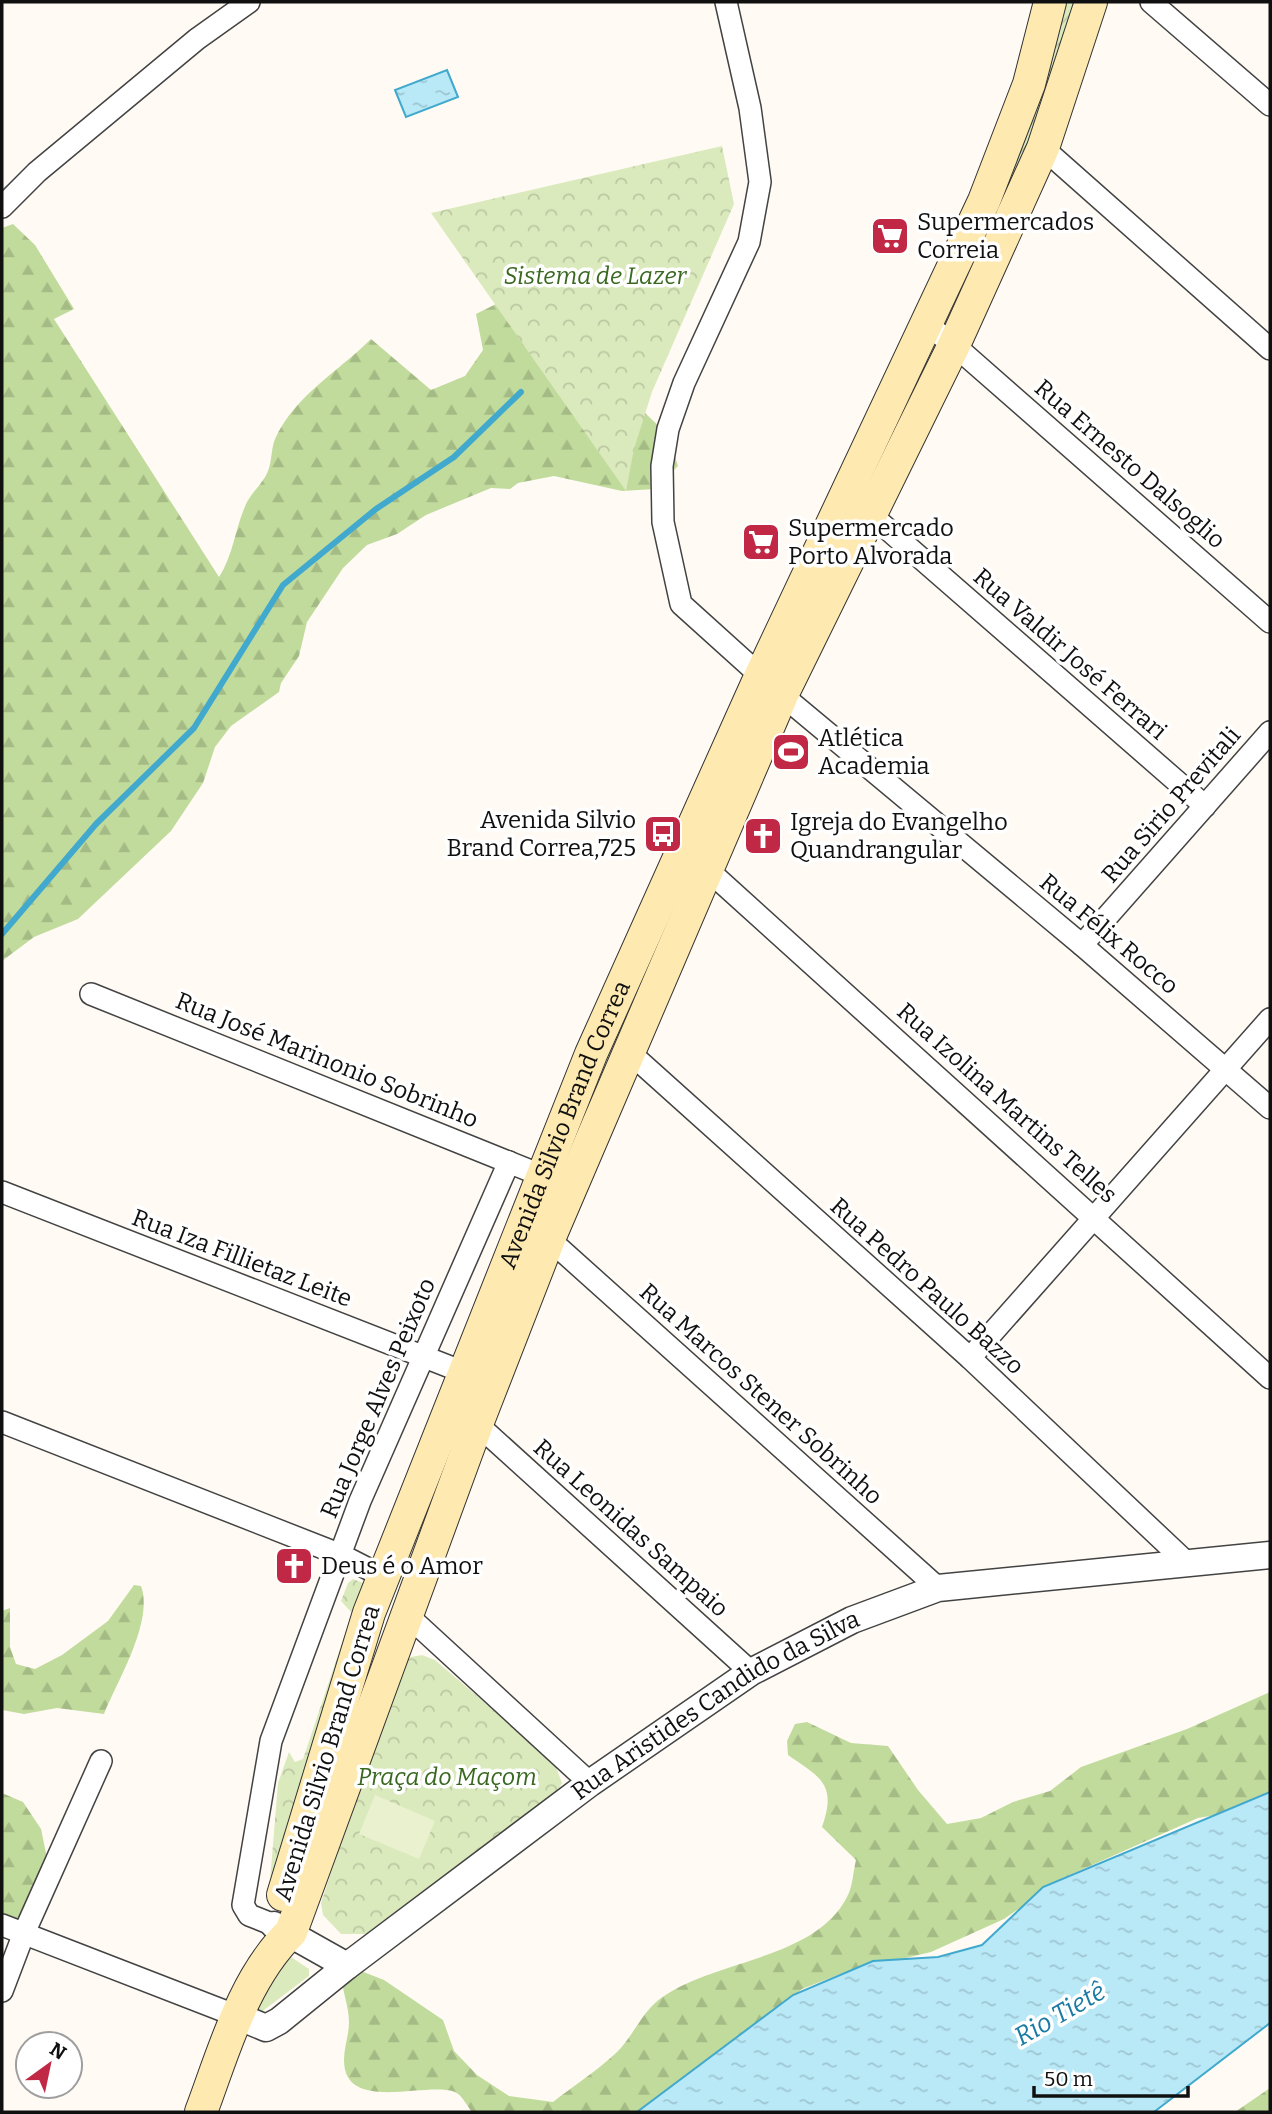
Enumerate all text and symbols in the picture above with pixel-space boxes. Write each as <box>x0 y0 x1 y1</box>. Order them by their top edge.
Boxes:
place label: Supermercados Correia <box>917 208 1094 264</box>
supermarket icon: Supermercados Correia <box>869 215 911 257</box>
park label: Sistema de Lazer <box>504 262 687 290</box>
street label: Rua Ernesto Dalsoglio <box>1029 374 1231 554</box>
place label: Supermercado Porto Alvorada <box>788 514 954 570</box>
supermarket icon: Supermercado Porto Alvorada <box>740 521 782 563</box>
street label: Rua Valdir José Ferrari <box>968 563 1172 745</box>
street label: Rua Sirio Previtali <box>1096 721 1246 889</box>
place label: Atlética Academia <box>818 724 930 780</box>
sports icon: Atlética Academia <box>770 731 812 773</box>
place label: Avenida Silvio Brand Correa,725 <box>447 806 636 862</box>
place label: Igreja do Evangelho Quandrangular <box>790 808 1008 864</box>
bus stop icon: Avenida Silvio Brand Correa,725 <box>642 813 684 855</box>
church icon: Igreja do Evangelho Quandrangular <box>742 815 784 857</box>
street label: Rua Félix Rocco <box>1034 868 1184 1000</box>
street label: Avenida Silvio Brand Correa <box>493 976 636 1273</box>
street label: Rua José Marinonio Sobrinho <box>172 986 482 1134</box>
street label: Rua Izolina Martins Telles <box>892 997 1122 1209</box>
street label: Rua Pedro Paulo Bazzo <box>825 1192 1029 1380</box>
street label: Rua Iza Fillietaz Leite <box>128 1203 356 1313</box>
street label: Rua Jorge Alves Peixoto <box>315 1274 441 1522</box>
street label: Rua Marcos Stener Sobrinho <box>634 1278 888 1510</box>
street label: Rua Leonidas Sampaio <box>528 1433 734 1623</box>
church icon: Deus é o Amor <box>273 1545 315 1587</box>
place label: Deus é o Amor <box>321 1552 483 1580</box>
street label: Avenida Silvio Brand Correa <box>269 1602 385 1904</box>
street label: Rua Aristides Candido da Silva <box>566 1605 863 1806</box>
park label: Praça do Maçom <box>357 1763 537 1791</box>
water label: Rio Tietê <box>1009 1976 1111 2052</box>
north arrow <box>14 2030 84 2100</box>
text: N <box>46 2038 71 2065</box>
scale bar <box>1034 2054 1188 2098</box>
text: 50 m <box>1044 2066 1093 2092</box>

